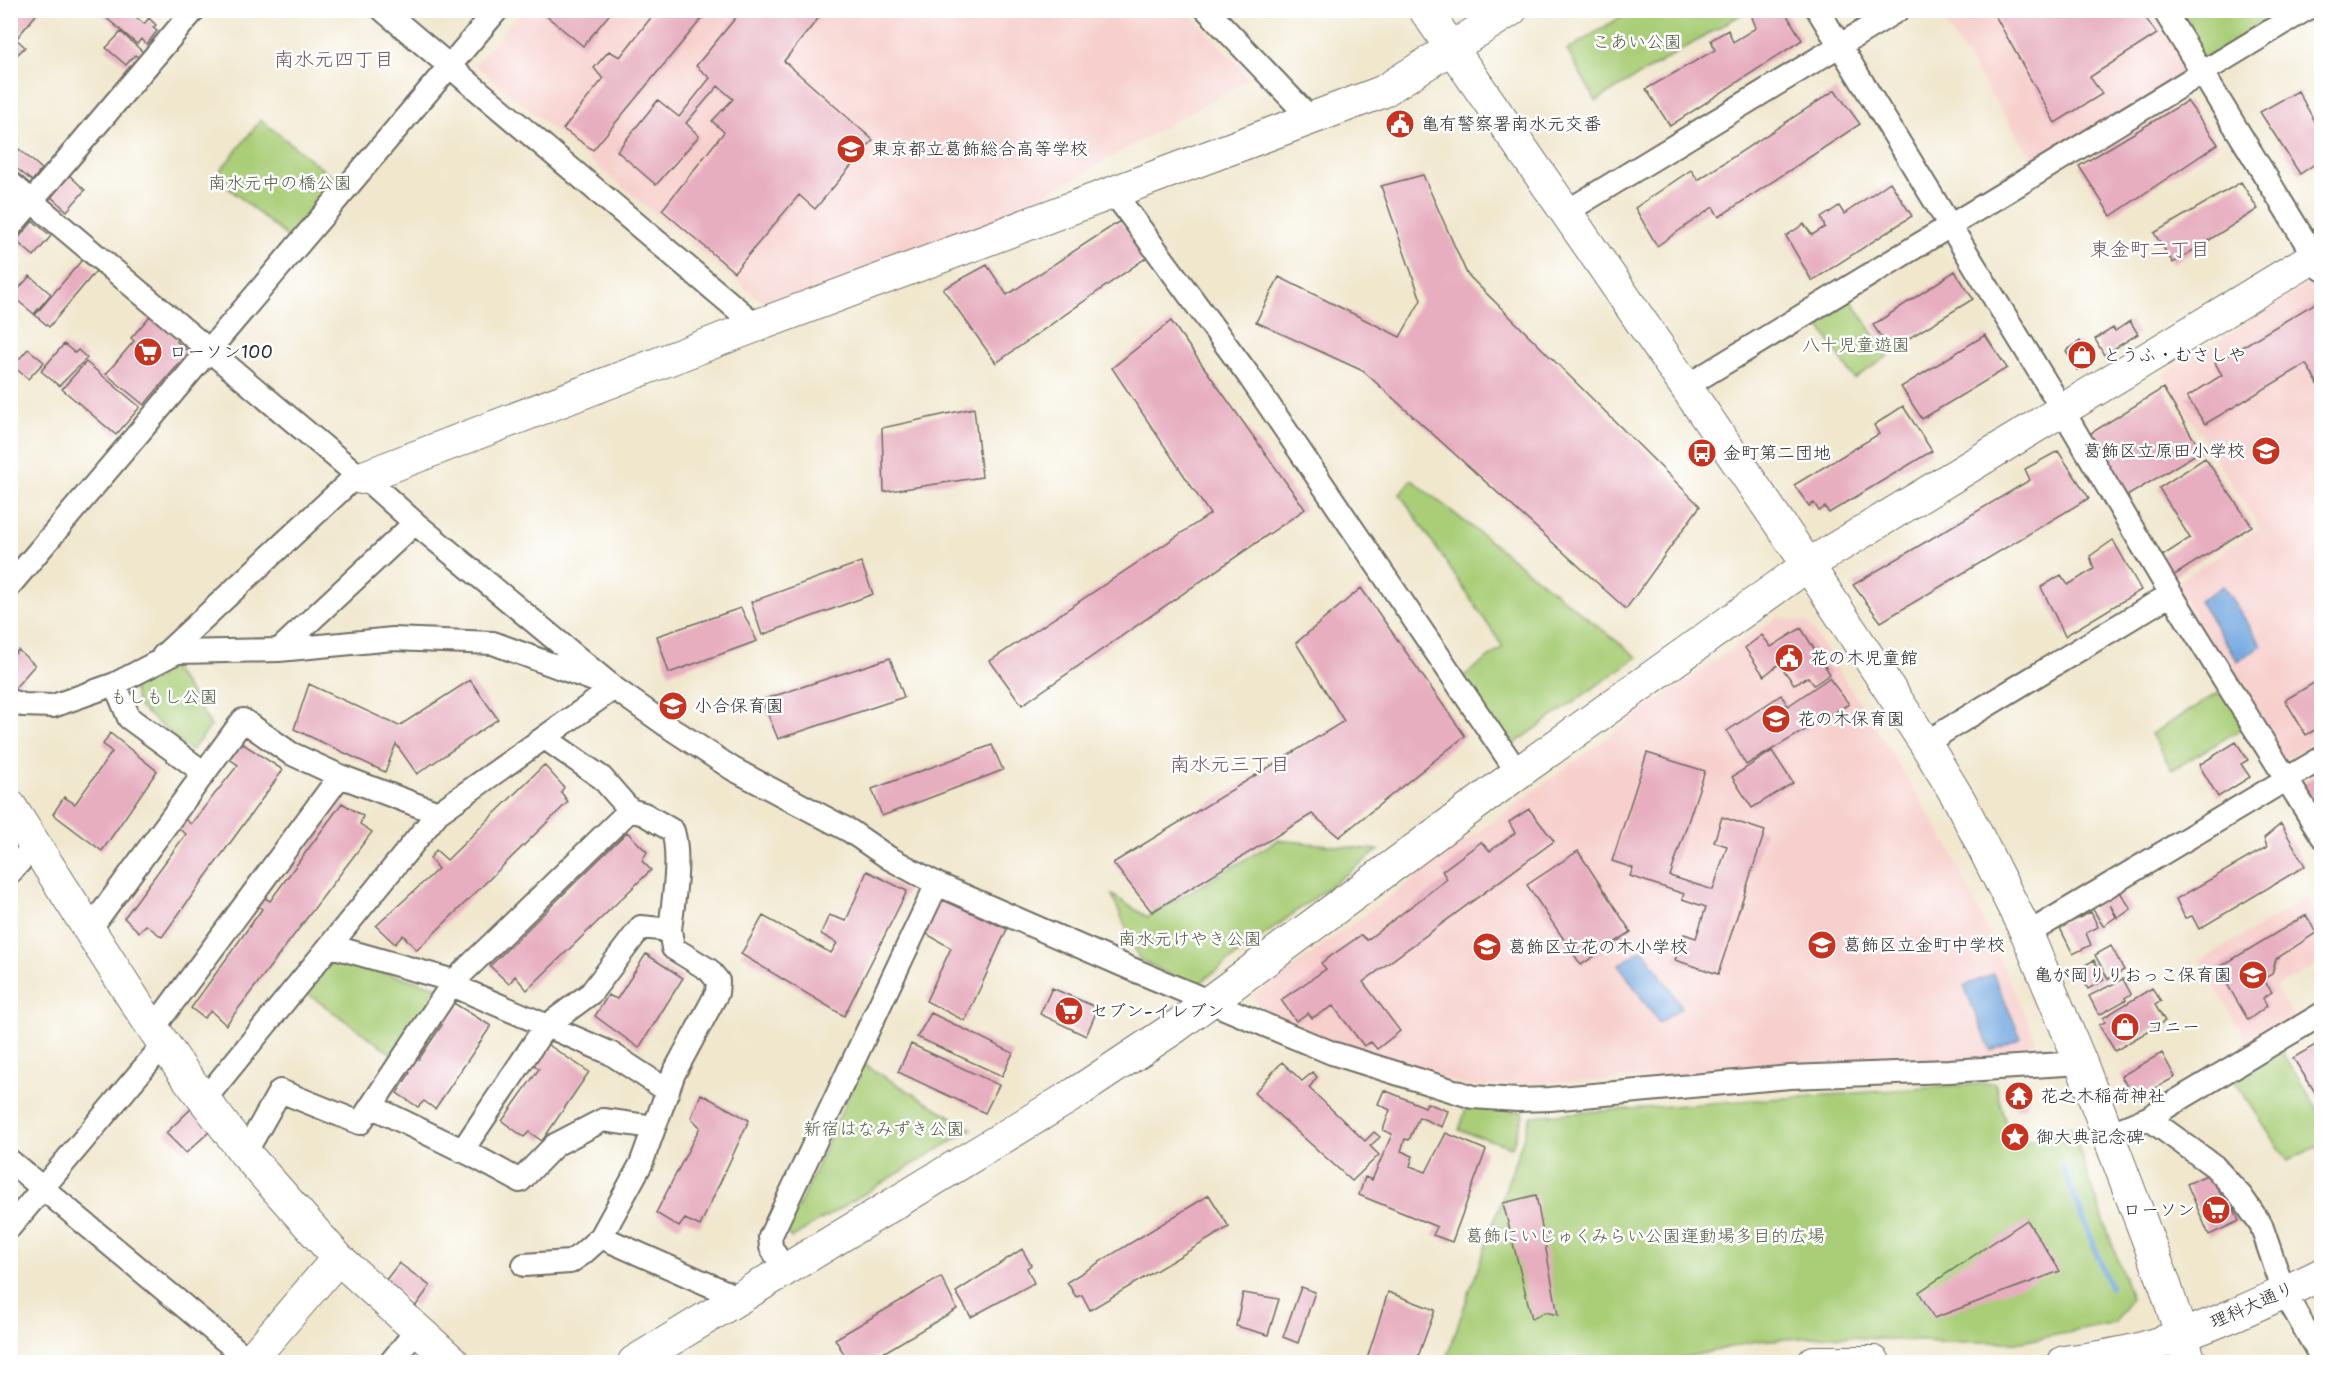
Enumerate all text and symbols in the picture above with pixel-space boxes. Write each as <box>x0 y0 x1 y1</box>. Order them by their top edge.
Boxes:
park label: こあい公園 <box>1592 30 1682 54</box>
district label: 南水元四丁目 <box>274 46 394 72</box>
public building icon: 亀有警察署南水元交番 <box>1384 108 1416 140</box>
place label: 亀有警察署南水元交番 <box>1421 112 1601 136</box>
school or university icon: 東京都立葛飾総合高等学校 <box>835 133 867 165</box>
place label: 東京都立葛飾総合高等学校 <box>872 137 1088 161</box>
park label: 南水元中の橋公園 <box>208 171 352 195</box>
district label: 東金町二丁目 <box>2090 236 2210 262</box>
park label: 八十児童遊園 <box>1802 333 1910 357</box>
supermarket icon: ローソン100 <box>132 336 164 368</box>
shop icon: とうふ・むさしや <box>2066 339 2098 371</box>
place label: ローソン100 <box>169 340 273 364</box>
place label: とうふ・むさしや <box>2103 343 2246 367</box>
school or university icon: 葛飾区立原田小学校 <box>2250 435 2282 467</box>
bus stop icon: 金町第二団地 <box>1686 437 1718 469</box>
place label: 葛飾区立原田小学校 <box>2083 439 2245 463</box>
place label: 金町第二団地 <box>1723 441 1831 465</box>
public building icon: 花の木児童館 <box>1773 642 1805 674</box>
place label: 花の木児童館 <box>1810 646 1918 670</box>
park label: もしもし公園 <box>110 685 218 709</box>
school or university icon: 小合保育園 <box>657 690 689 722</box>
place label: 小合保育園 <box>694 694 784 718</box>
school or university icon: 花の木保育園 <box>1760 703 1792 735</box>
place label: 花の木保育園 <box>1797 707 1905 731</box>
district label: 南水元三丁目 <box>1170 751 1290 777</box>
park label: 南水元けやき公園 <box>1118 927 1262 951</box>
school or university icon: 葛飾区立金町中学校 <box>1806 929 1838 961</box>
school or university icon: 葛飾区立花の木小学校 <box>1471 931 1503 963</box>
place label: 葛飾区立金町中学校 <box>1843 933 2005 957</box>
place label: 葛飾区立花の木小学校 <box>1508 935 1688 959</box>
school or university icon: 亀が岡りりおっこ保育園 <box>2237 959 2269 991</box>
place label: 亀が岡りりおっこ保育園 <box>2034 963 2232 987</box>
supermarket icon: セブン-イレブン <box>1053 995 1085 1027</box>
place label: セブン-イレブン <box>1090 999 1225 1023</box>
shop icon: コニー <box>2109 1011 2141 1043</box>
place label: コニー <box>2146 1015 2200 1039</box>
temple icon: 花之木稲荷神社 <box>2003 1080 2035 1112</box>
place label: 花之木稲荷神社 <box>2040 1084 2166 1108</box>
park label: 新宿はなみずき公園 <box>803 1117 965 1141</box>
place icon: 御大典記念碑 <box>1999 1121 2031 1153</box>
place label: 御大典記念碑 <box>2036 1125 2144 1149</box>
supermarket icon: ローソン <box>2200 1194 2232 1226</box>
place label: ローソン <box>2123 1198 2195 1222</box>
park label: 葛飾にいじゅくみらい公園運動場多目的広場 <box>1465 1224 1825 1248</box>
street label: 理科大通り <box>2206 1276 2298 1334</box>

